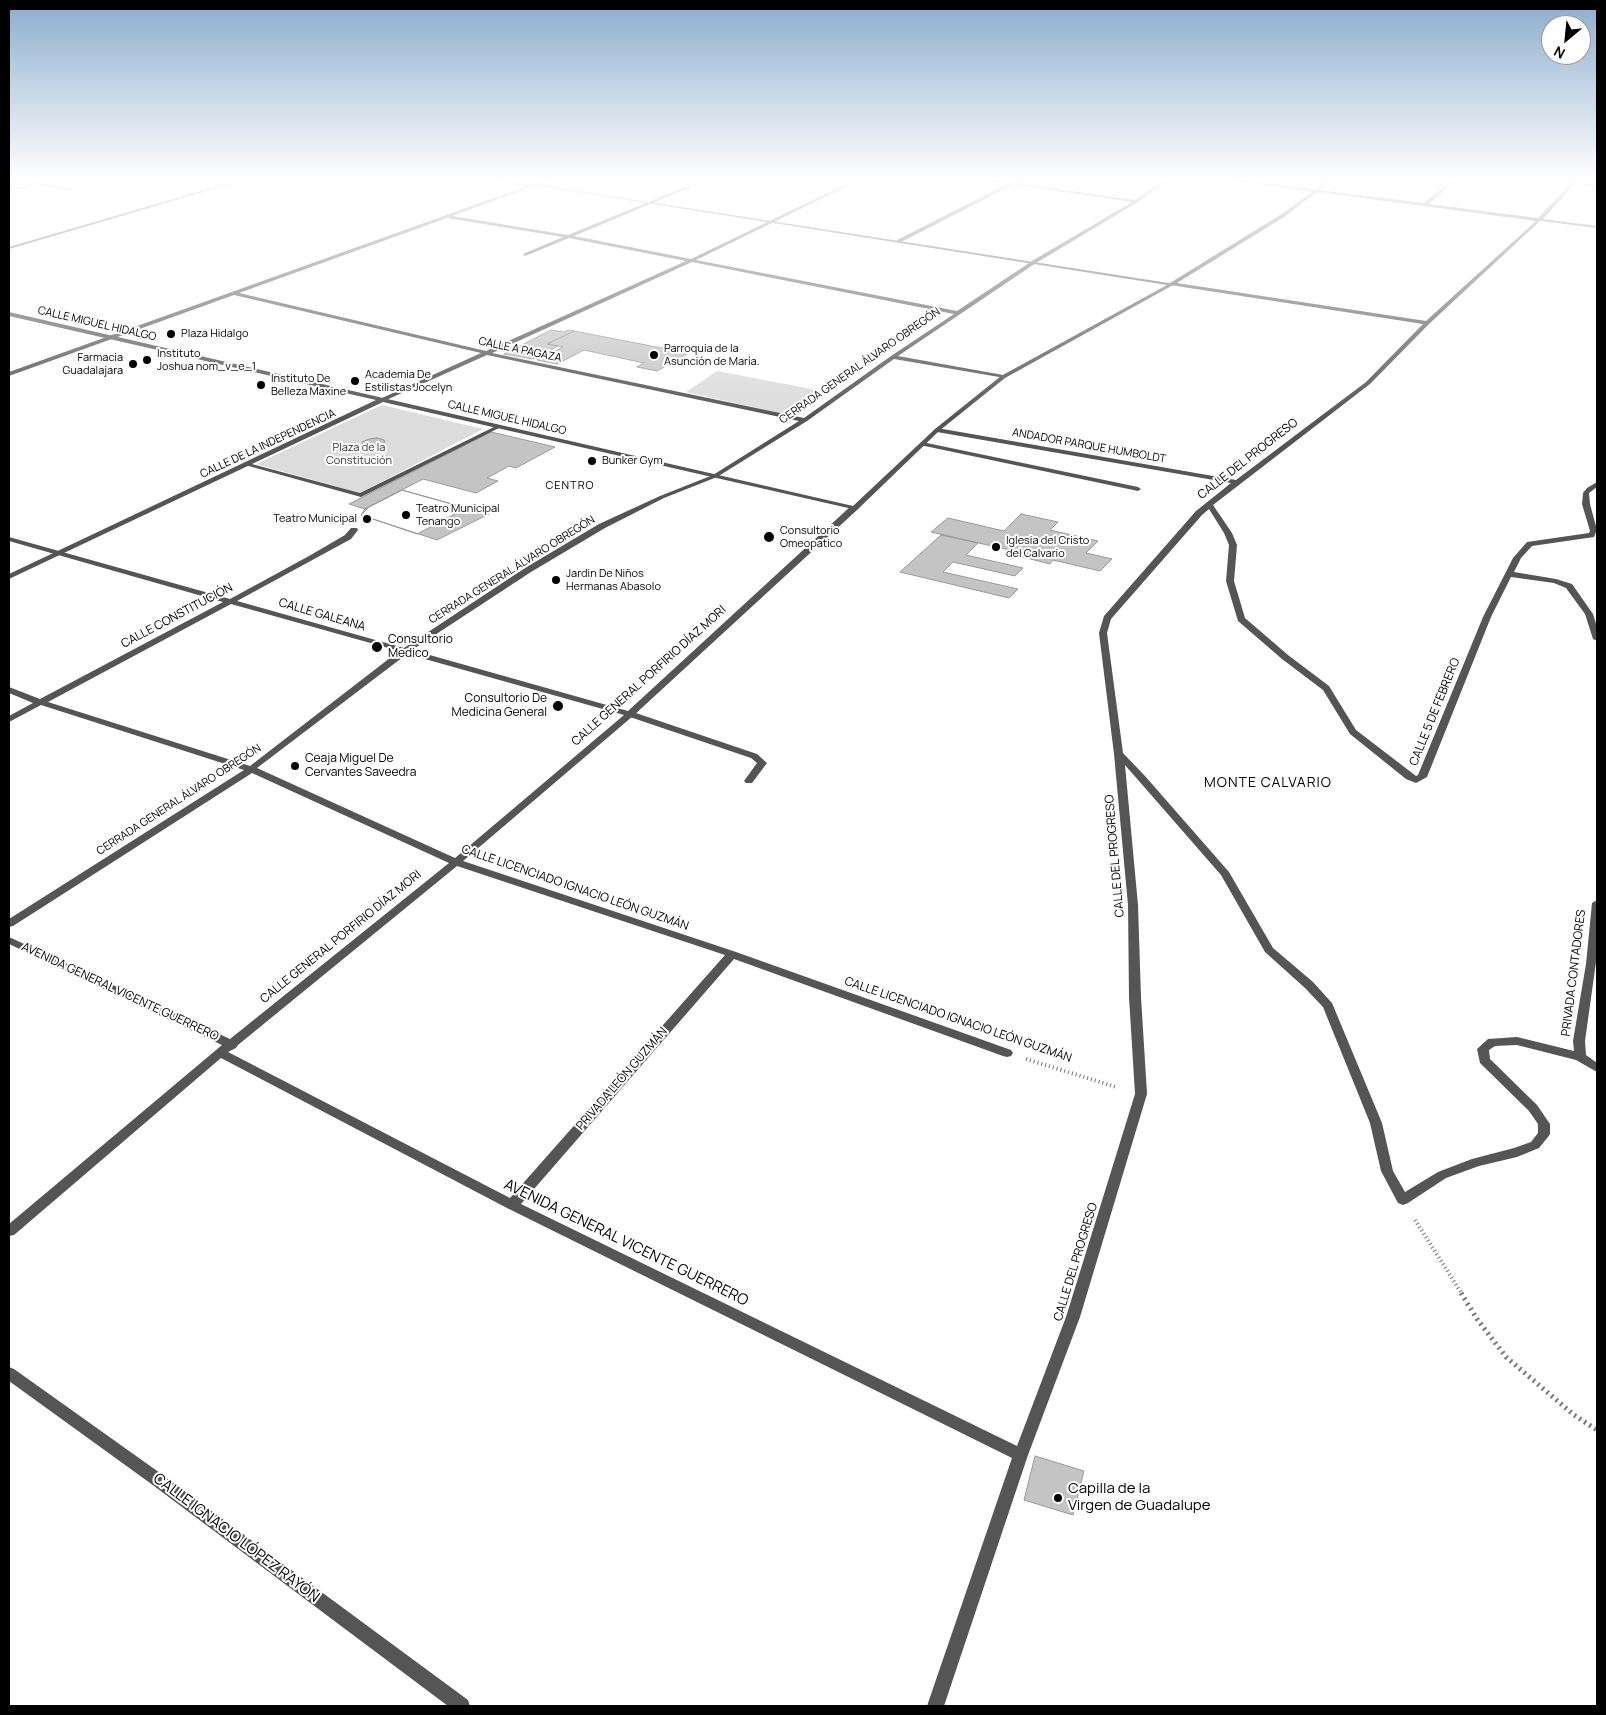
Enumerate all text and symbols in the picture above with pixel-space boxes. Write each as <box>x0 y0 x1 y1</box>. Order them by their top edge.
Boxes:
north arrow <box>1541 15 1591 65</box>
text: N <box>1550 42 1568 64</box>
street label: CALLE MIGUEL HIDALGO <box>37 304 157 344</box>
street label: CERRADA GENERAL ÁLVARO OBREGÓN <box>777 305 943 427</box>
place label: Plaza Hidalgo <box>181 327 248 341</box>
marker: Plaza Hidalgo <box>165 328 177 340</box>
street label: CALLE A PAGAZA <box>477 335 563 365</box>
place label: Parroquia de la Asunción de María. <box>664 342 759 368</box>
place label: Instituto Joshua nom_v_e_1 <box>157 347 256 373</box>
marker: Parroquia de la Asunción de María. <box>648 349 660 361</box>
place label: Farmacia Guadalajara <box>63 351 123 377</box>
marker: Instituto Joshua nom_v_e_1 <box>141 354 153 366</box>
marker: Farmacia Guadalajara <box>127 358 139 370</box>
place label: Academia De Estilistas Jocelyn <box>365 368 452 394</box>
place label: Instituto De Belleza Maxine <box>271 372 346 398</box>
marker: Academia De Estilistas Jocelyn <box>349 375 361 387</box>
marker: Instituto De Belleza Maxine <box>255 379 267 391</box>
street label: CALLE MIGUEL HIDALGO <box>447 398 567 438</box>
street label: CALLE DE LA INDEPENDENCIA <box>198 407 338 481</box>
street label: CALLE DEL PROGRESO <box>1195 415 1301 503</box>
street label: ANDADOR PARQUE HUMBOLDT <box>1011 426 1167 466</box>
park label: Plaza de la Constitución <box>326 441 392 467</box>
place label: Bunker Gym <box>602 454 663 468</box>
marker: Bunker Gym <box>586 455 598 467</box>
district label: CENTRO <box>545 479 595 493</box>
place label: Teatro Municipal Tenango <box>416 502 500 528</box>
marker: Teatro Municipal Tenango <box>400 509 412 521</box>
place label: Teatro Municipal <box>273 512 357 526</box>
marker: Teatro Municipal <box>361 513 373 525</box>
street label: CERRADA GENERAL ÁLVARO OBREGÓN <box>427 513 597 627</box>
place label: Consultorio Omeopatico <box>780 524 842 550</box>
marker: Consultorio Omeopatico <box>762 530 776 544</box>
place label: Iglesia del Cristo del Calvario <box>1006 534 1089 560</box>
marker: Iglesia del Cristo del Calvario <box>990 541 1002 553</box>
place label: Jardin De Niños Hermanas Abasolo <box>566 567 661 593</box>
marker: Jardin De Niños Hermanas Abasolo <box>550 574 562 586</box>
street label: CALLE CONSTITUCIÓN <box>119 581 235 651</box>
street label: CALLE GALEANA <box>277 596 367 634</box>
street label: CALLE GENERAL PORFIRIO DÍAZ MORI <box>569 603 729 749</box>
place label: Consultorio Medico <box>388 633 453 661</box>
marker: Consultorio Medico <box>370 640 384 654</box>
street label: CALLE 5 DE FEBRERO <box>1407 656 1463 768</box>
place label: Consultorio De Medicina General <box>452 692 547 720</box>
marker: Consultorio De Medicina General <box>551 699 565 713</box>
street label: CERRADA GENERAL ÁLVARO OBREGÓN <box>94 742 264 858</box>
place label: Ceaja Miguel De Cervantes Saveedra <box>305 752 416 780</box>
marker: Ceaja Miguel De Cervantes Saveedra <box>289 760 301 772</box>
district label: MONTE CALVARIO <box>1202 775 1334 791</box>
street label: CALLE DEL PROGRESO <box>1102 794 1128 918</box>
street label: CALLE LICENCIADO IGNACIO LEÓN GUZMÁN <box>459 842 691 934</box>
street label: CALLE GENERAL PORFIRIO DÍAZ MORI <box>258 868 424 1006</box>
street label: PRIVADA CONTADORES <box>1559 909 1589 1037</box>
street label: AVENIDA GENERAL VICENTE GUERRERO <box>19 940 221 1044</box>
street label: CALLE LICENCIADO IGNACIO LEÓN GUZMÁN <box>842 974 1074 1066</box>
street label: PRIVADA LEÓN GUZMÁN <box>573 1025 671 1133</box>
street label: AVENIDA GENERAL VICENTE GUERRERO <box>501 1176 751 1310</box>
street label: CALLE DEL PROGRESO <box>1051 1201 1101 1323</box>
street label: CALLE IGNACIO LÓPEZ RAYÓN <box>149 1470 323 1606</box>
place label: Capilla de la Virgen de Guadalupe <box>1068 1480 1210 1515</box>
marker: Capilla de la Virgen de Guadalupe <box>1052 1492 1064 1504</box>

